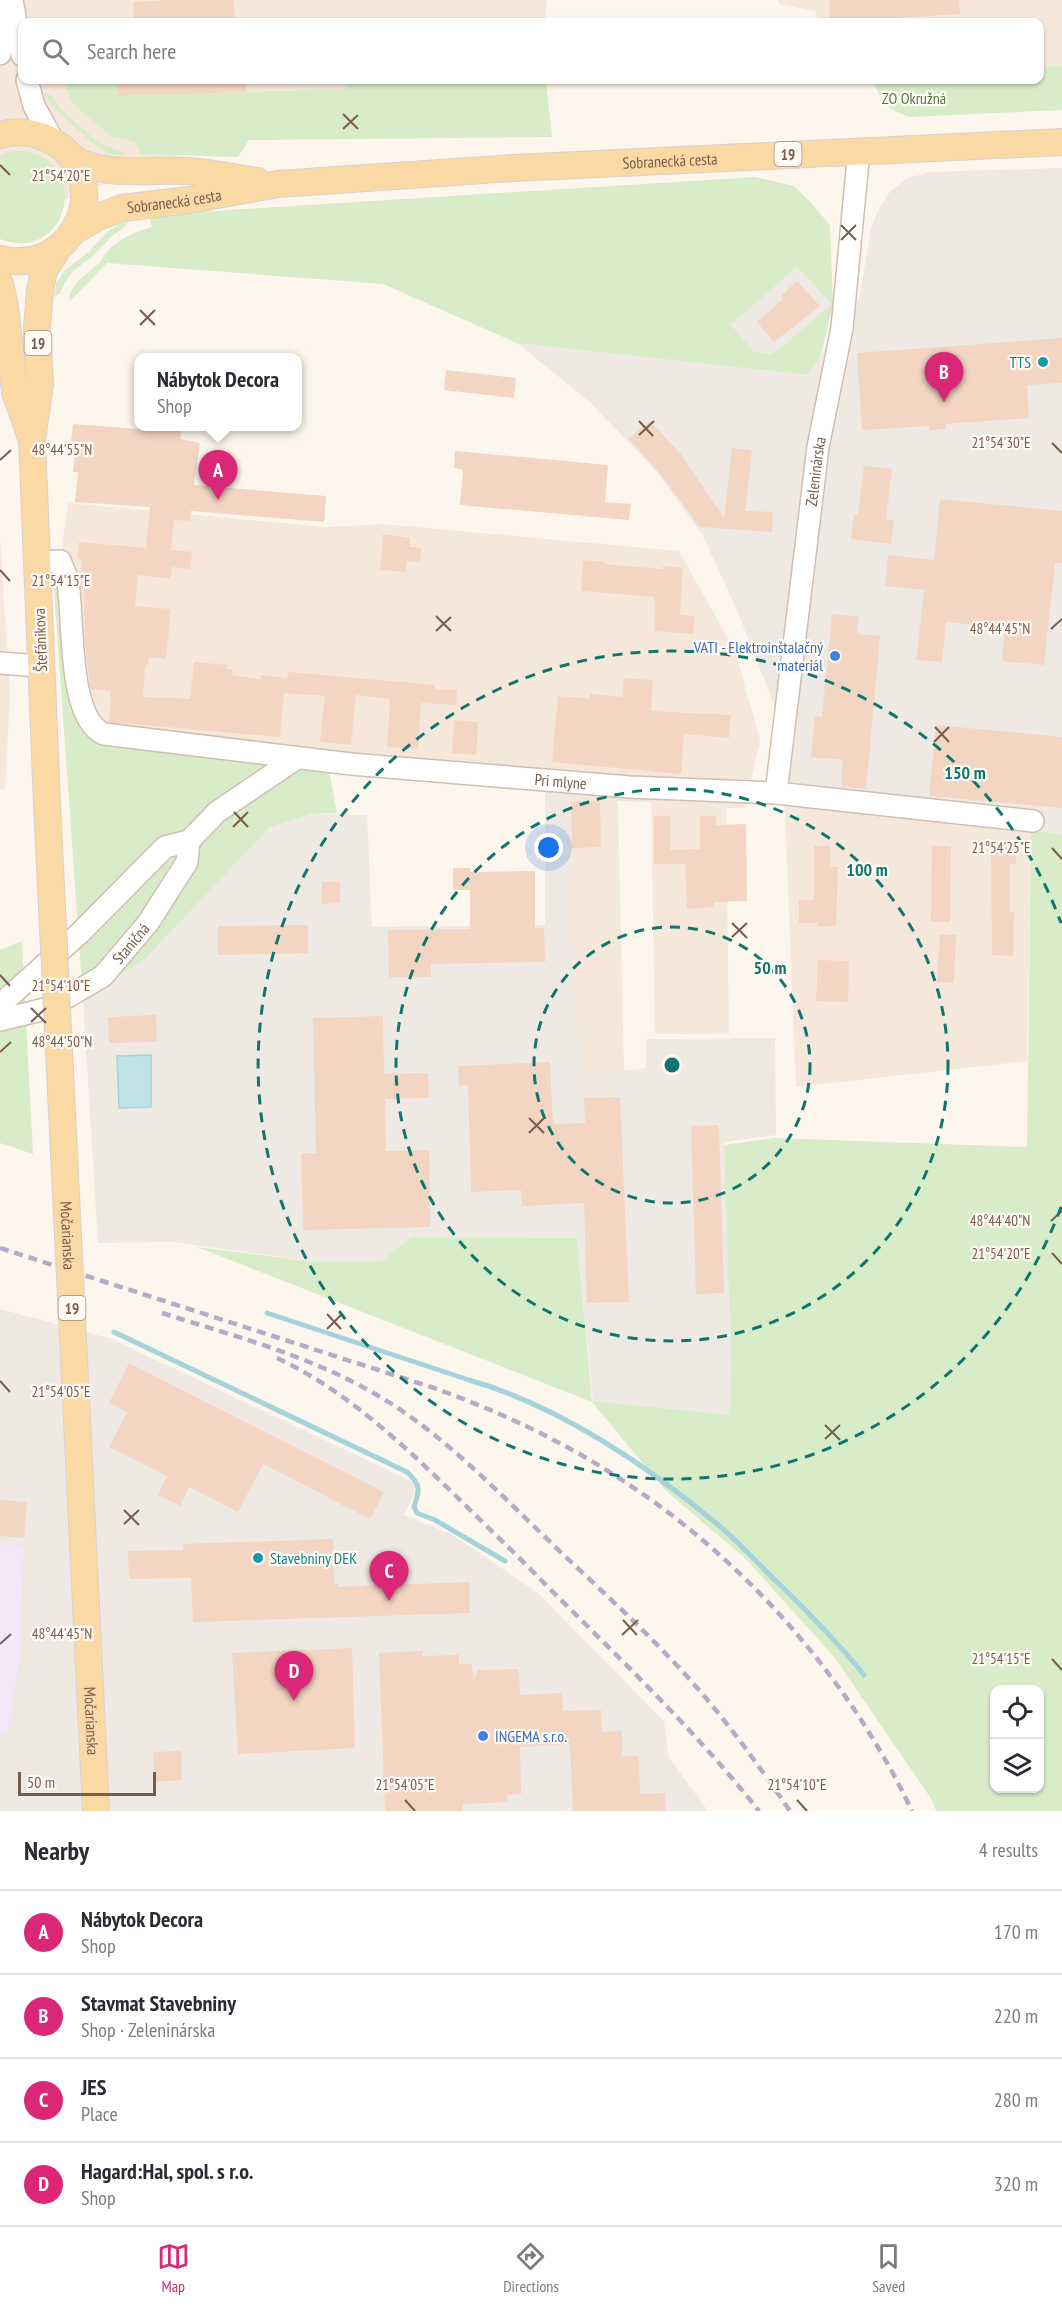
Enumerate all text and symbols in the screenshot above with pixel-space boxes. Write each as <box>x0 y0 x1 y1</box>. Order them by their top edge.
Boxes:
search box <box>18 18 1044 84</box>
icon: search <box>39 35 72 68</box>
text: Search here <box>87 37 176 65</box>
park label: ZO Okružná <box>882 88 946 108</box>
road number: 19 <box>774 142 802 166</box>
street label: Sobranecká cesta <box>622 148 718 173</box>
text: 21°54'20"E <box>31 166 91 185</box>
street label: Sobranecká cesta <box>126 184 223 217</box>
road number: 19 <box>24 331 51 355</box>
pin: B <box>924 352 964 402</box>
place label: TTS <box>1010 352 1031 372</box>
popup <box>134 353 302 431</box>
marker: TTS <box>1036 355 1050 369</box>
text: Nábytok Decora <box>157 365 279 393</box>
text: Shop <box>157 393 192 419</box>
text: 21°54'30"E <box>971 433 1031 452</box>
street label: Zeleninárska <box>801 435 830 507</box>
text: 48°44'55"N <box>32 440 92 459</box>
pin: A <box>198 450 238 500</box>
text: 21°54'15"E <box>31 571 91 590</box>
street label: Štefánikova <box>29 608 51 672</box>
text: 48°44'45"N <box>970 619 1030 638</box>
place label: VATI - Elektroinštalačný materiál <box>693 637 823 675</box>
marker: VATI - Elektroinštalačný materiál <box>828 649 842 663</box>
text: 150 m <box>944 761 986 784</box>
street label: Pri mlyne <box>534 769 587 793</box>
your location <box>534 833 563 862</box>
text: 21°54'25"E <box>971 838 1031 857</box>
text: 100 m <box>846 858 888 881</box>
street label: Staničná <box>108 919 154 968</box>
text: 50 m <box>754 956 786 979</box>
text: 21°54'10"E <box>31 976 91 995</box>
text: 48°44'50"N <box>32 1032 92 1051</box>
centre of rings <box>662 1055 682 1075</box>
street label: Močarianska <box>56 1201 80 1270</box>
text: 48°44'40"N <box>970 1211 1030 1230</box>
text: 21°54'20"E <box>971 1244 1031 1263</box>
road number: 19 <box>58 1296 86 1320</box>
text: 21°54'05"E <box>31 1382 91 1401</box>
place label: Stavebniny DEK <box>270 1548 357 1568</box>
marker: Stavebniny DEK <box>251 1551 265 1565</box>
pin: C <box>370 1552 408 1601</box>
text: 48°44'45"N <box>32 1624 92 1643</box>
text: 21°54'15"E <box>971 1649 1031 1668</box>
pin: D <box>274 1652 314 1701</box>
map controls <box>990 1685 1044 1793</box>
button: locate <box>990 1685 1044 1739</box>
street label: Močarianska <box>80 1686 103 1756</box>
place label: INGEMA s.r.o. <box>495 1726 567 1746</box>
marker: INGEMA s.r.o. <box>476 1729 490 1743</box>
button: layers <box>990 1739 1044 1793</box>
scale bar <box>18 1769 156 1796</box>
text: 50 m <box>27 1772 55 1792</box>
text: 21°54'05"E <box>375 1775 435 1794</box>
text: 21°54'10"E <box>767 1775 827 1794</box>
text: Nearby <box>24 1834 89 1867</box>
text: 4 results <box>979 1837 1038 1863</box>
text: Nábytok Decora <box>81 1905 203 1933</box>
text: A <box>38 1919 49 1945</box>
text: 170 m <box>994 1919 1038 1945</box>
text: Shop <box>81 1933 116 1959</box>
text: Stavmat Stavebniny <box>81 1989 236 2017</box>
text: B <box>39 2003 48 2029</box>
text: 220 m <box>994 2003 1038 2029</box>
text: Shop · Zeleninárska <box>81 2017 215 2043</box>
text: JES <box>81 2073 106 2101</box>
text: C <box>39 2087 48 2113</box>
text: 280 m <box>994 2087 1038 2113</box>
text: Place <box>81 2101 118 2127</box>
text: Hagard:Hal, spol. s r.o. <box>81 2157 253 2185</box>
text: D <box>38 2171 49 2197</box>
text: 320 m <box>994 2171 1038 2197</box>
text: Shop <box>81 2185 116 2211</box>
tab: Map <box>157 2240 190 2296</box>
tab: Directions <box>503 2240 559 2296</box>
tab: Saved <box>872 2240 905 2296</box>

